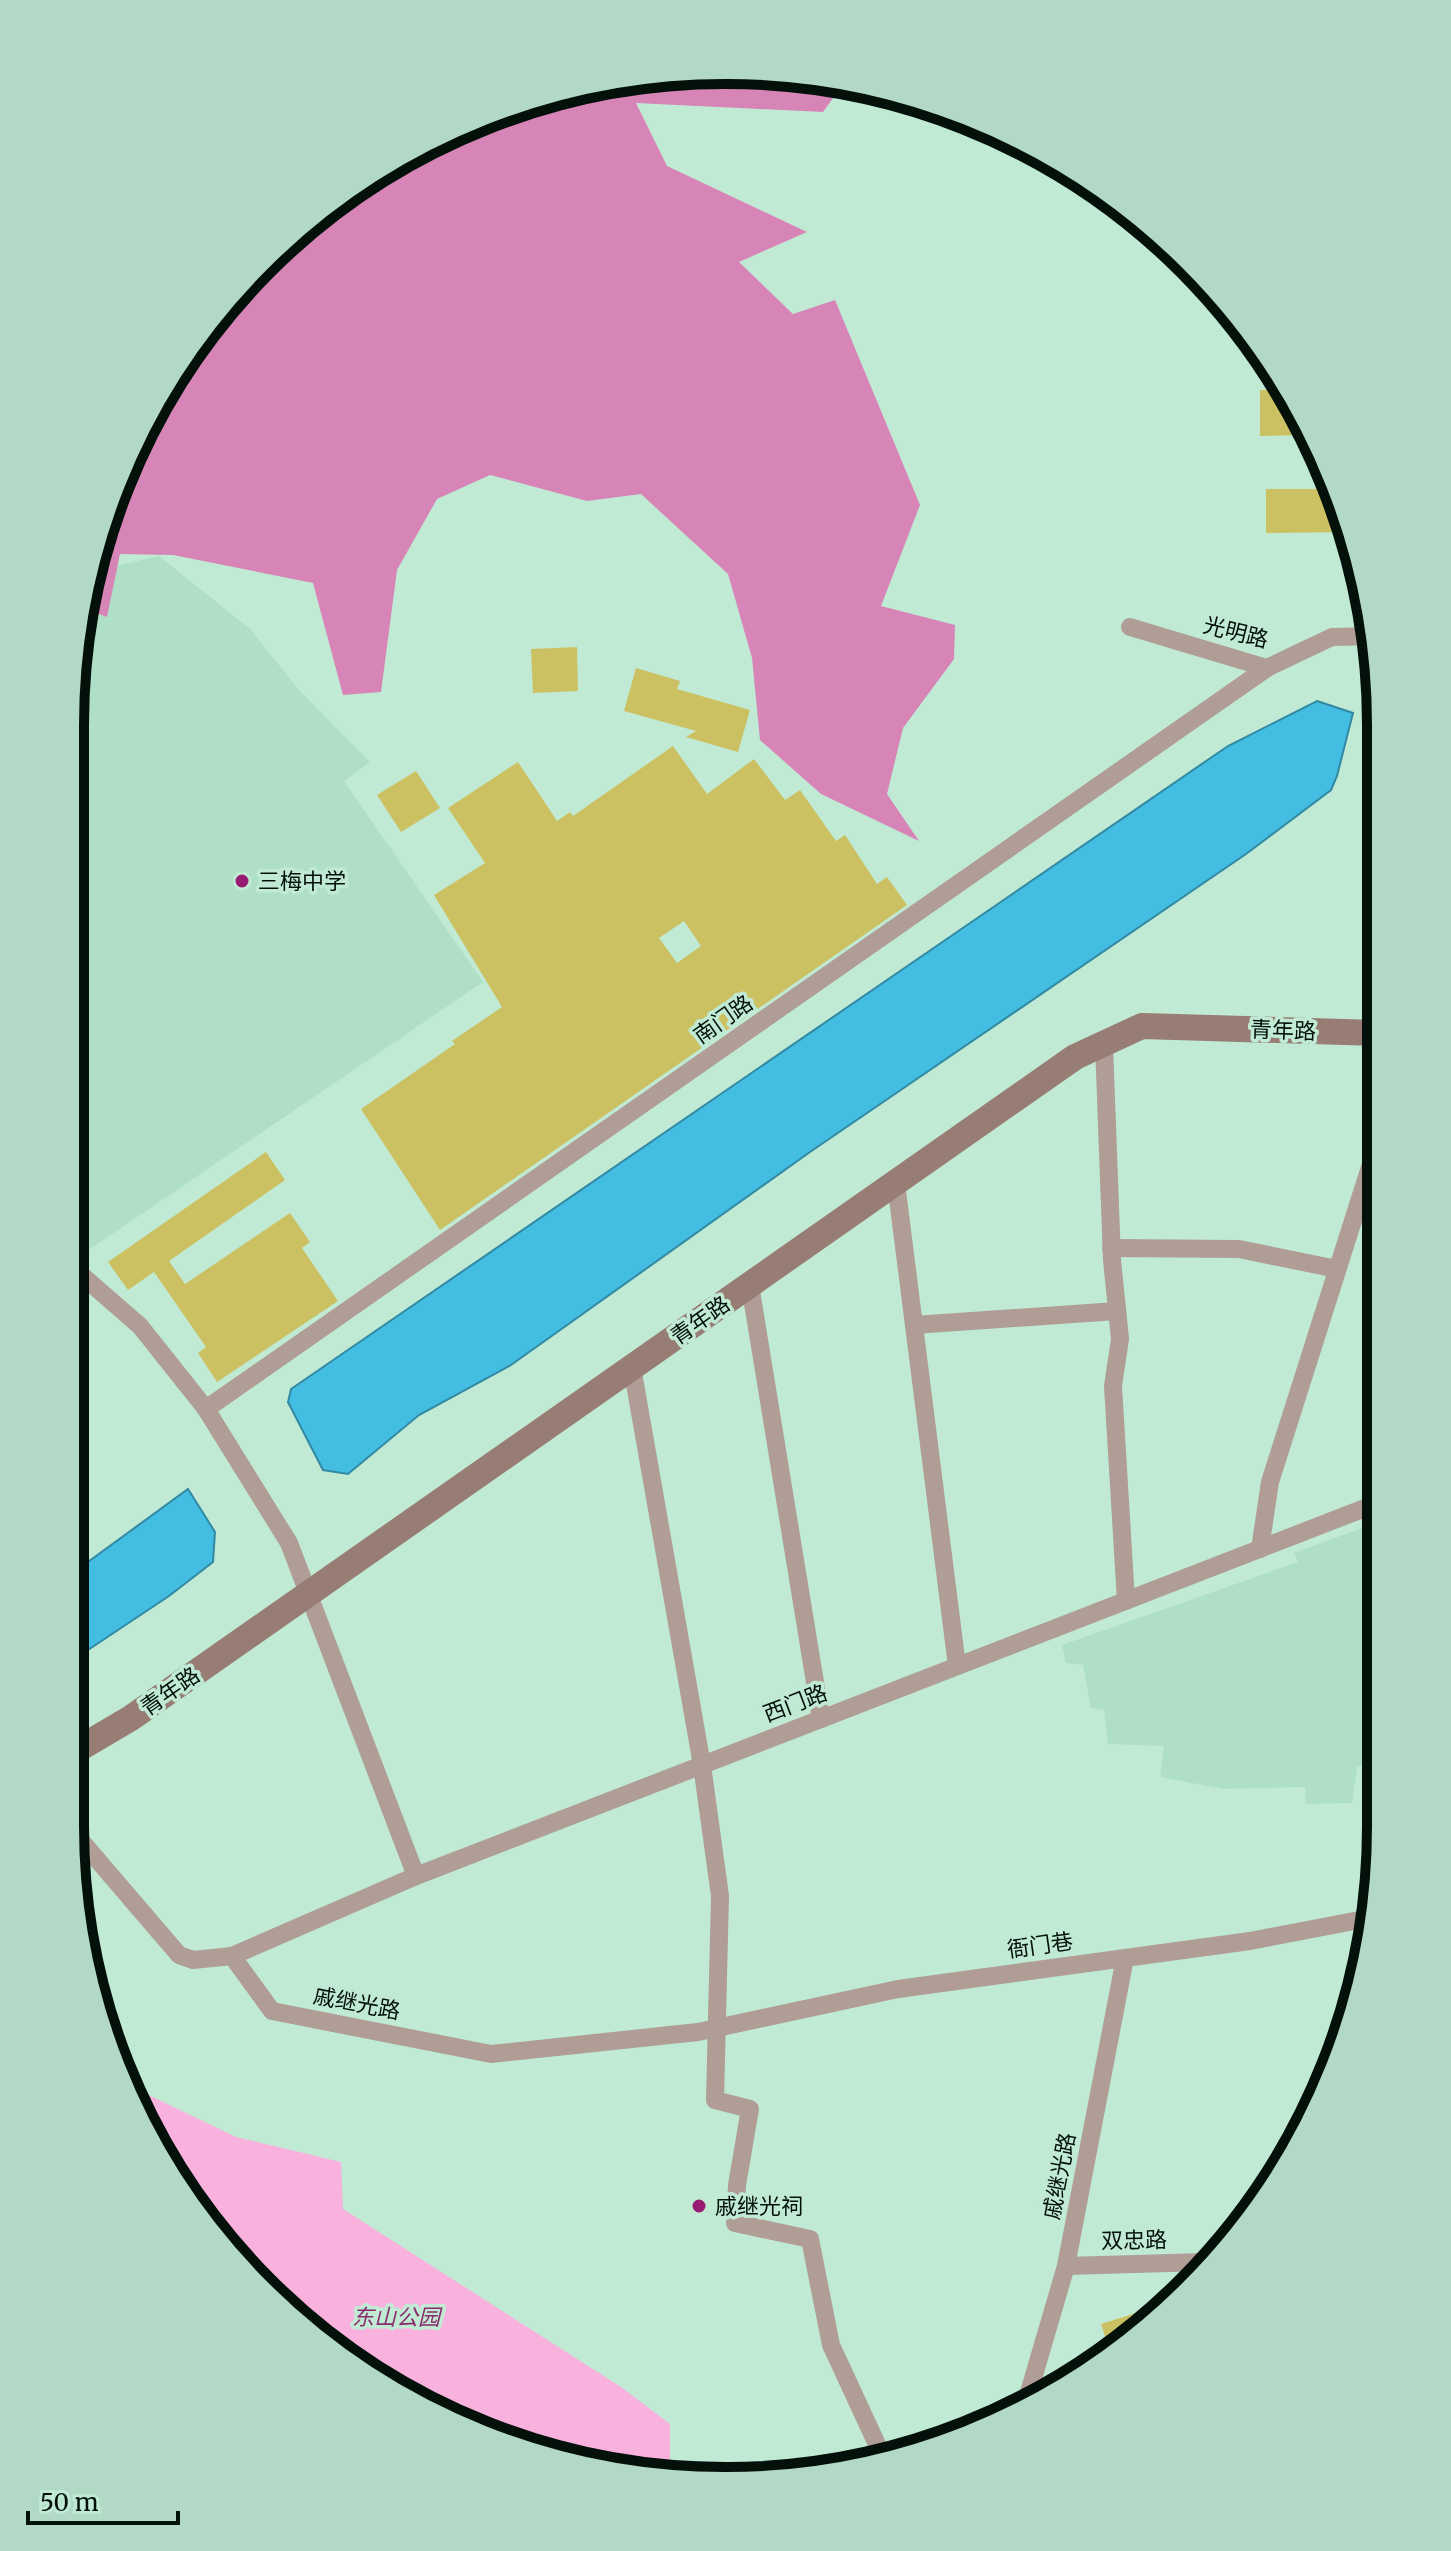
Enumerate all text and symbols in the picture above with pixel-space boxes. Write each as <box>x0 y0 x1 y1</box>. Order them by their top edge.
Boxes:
street label: 光明路 <box>1201 610 1271 654</box>
place label: 三梅中学 <box>258 867 346 895</box>
marker: 三梅中学 <box>233 872 251 890</box>
street label: 南门路 <box>688 989 758 1049</box>
street label: 青年路 <box>1250 1015 1316 1045</box>
street label: 青年路 <box>665 1290 735 1350</box>
street label: 青年路 <box>135 1661 205 1721</box>
street label: 西门路 <box>759 1678 831 1728</box>
street label: 衙门巷 <box>1005 1927 1075 1963</box>
street label: 戚继光路 <box>311 1981 403 2025</box>
street label: 戚继光路 <box>1037 2130 1081 2222</box>
place label: 戚继光祠 <box>715 2192 803 2220</box>
marker: 戚继光祠 <box>690 2197 708 2215</box>
street label: 双忠路 <box>1101 2225 1167 2255</box>
park label: 东山公园 <box>352 2303 443 2331</box>
scale bar <box>28 2475 178 2525</box>
text: 50 m <box>40 2487 99 2518</box>

